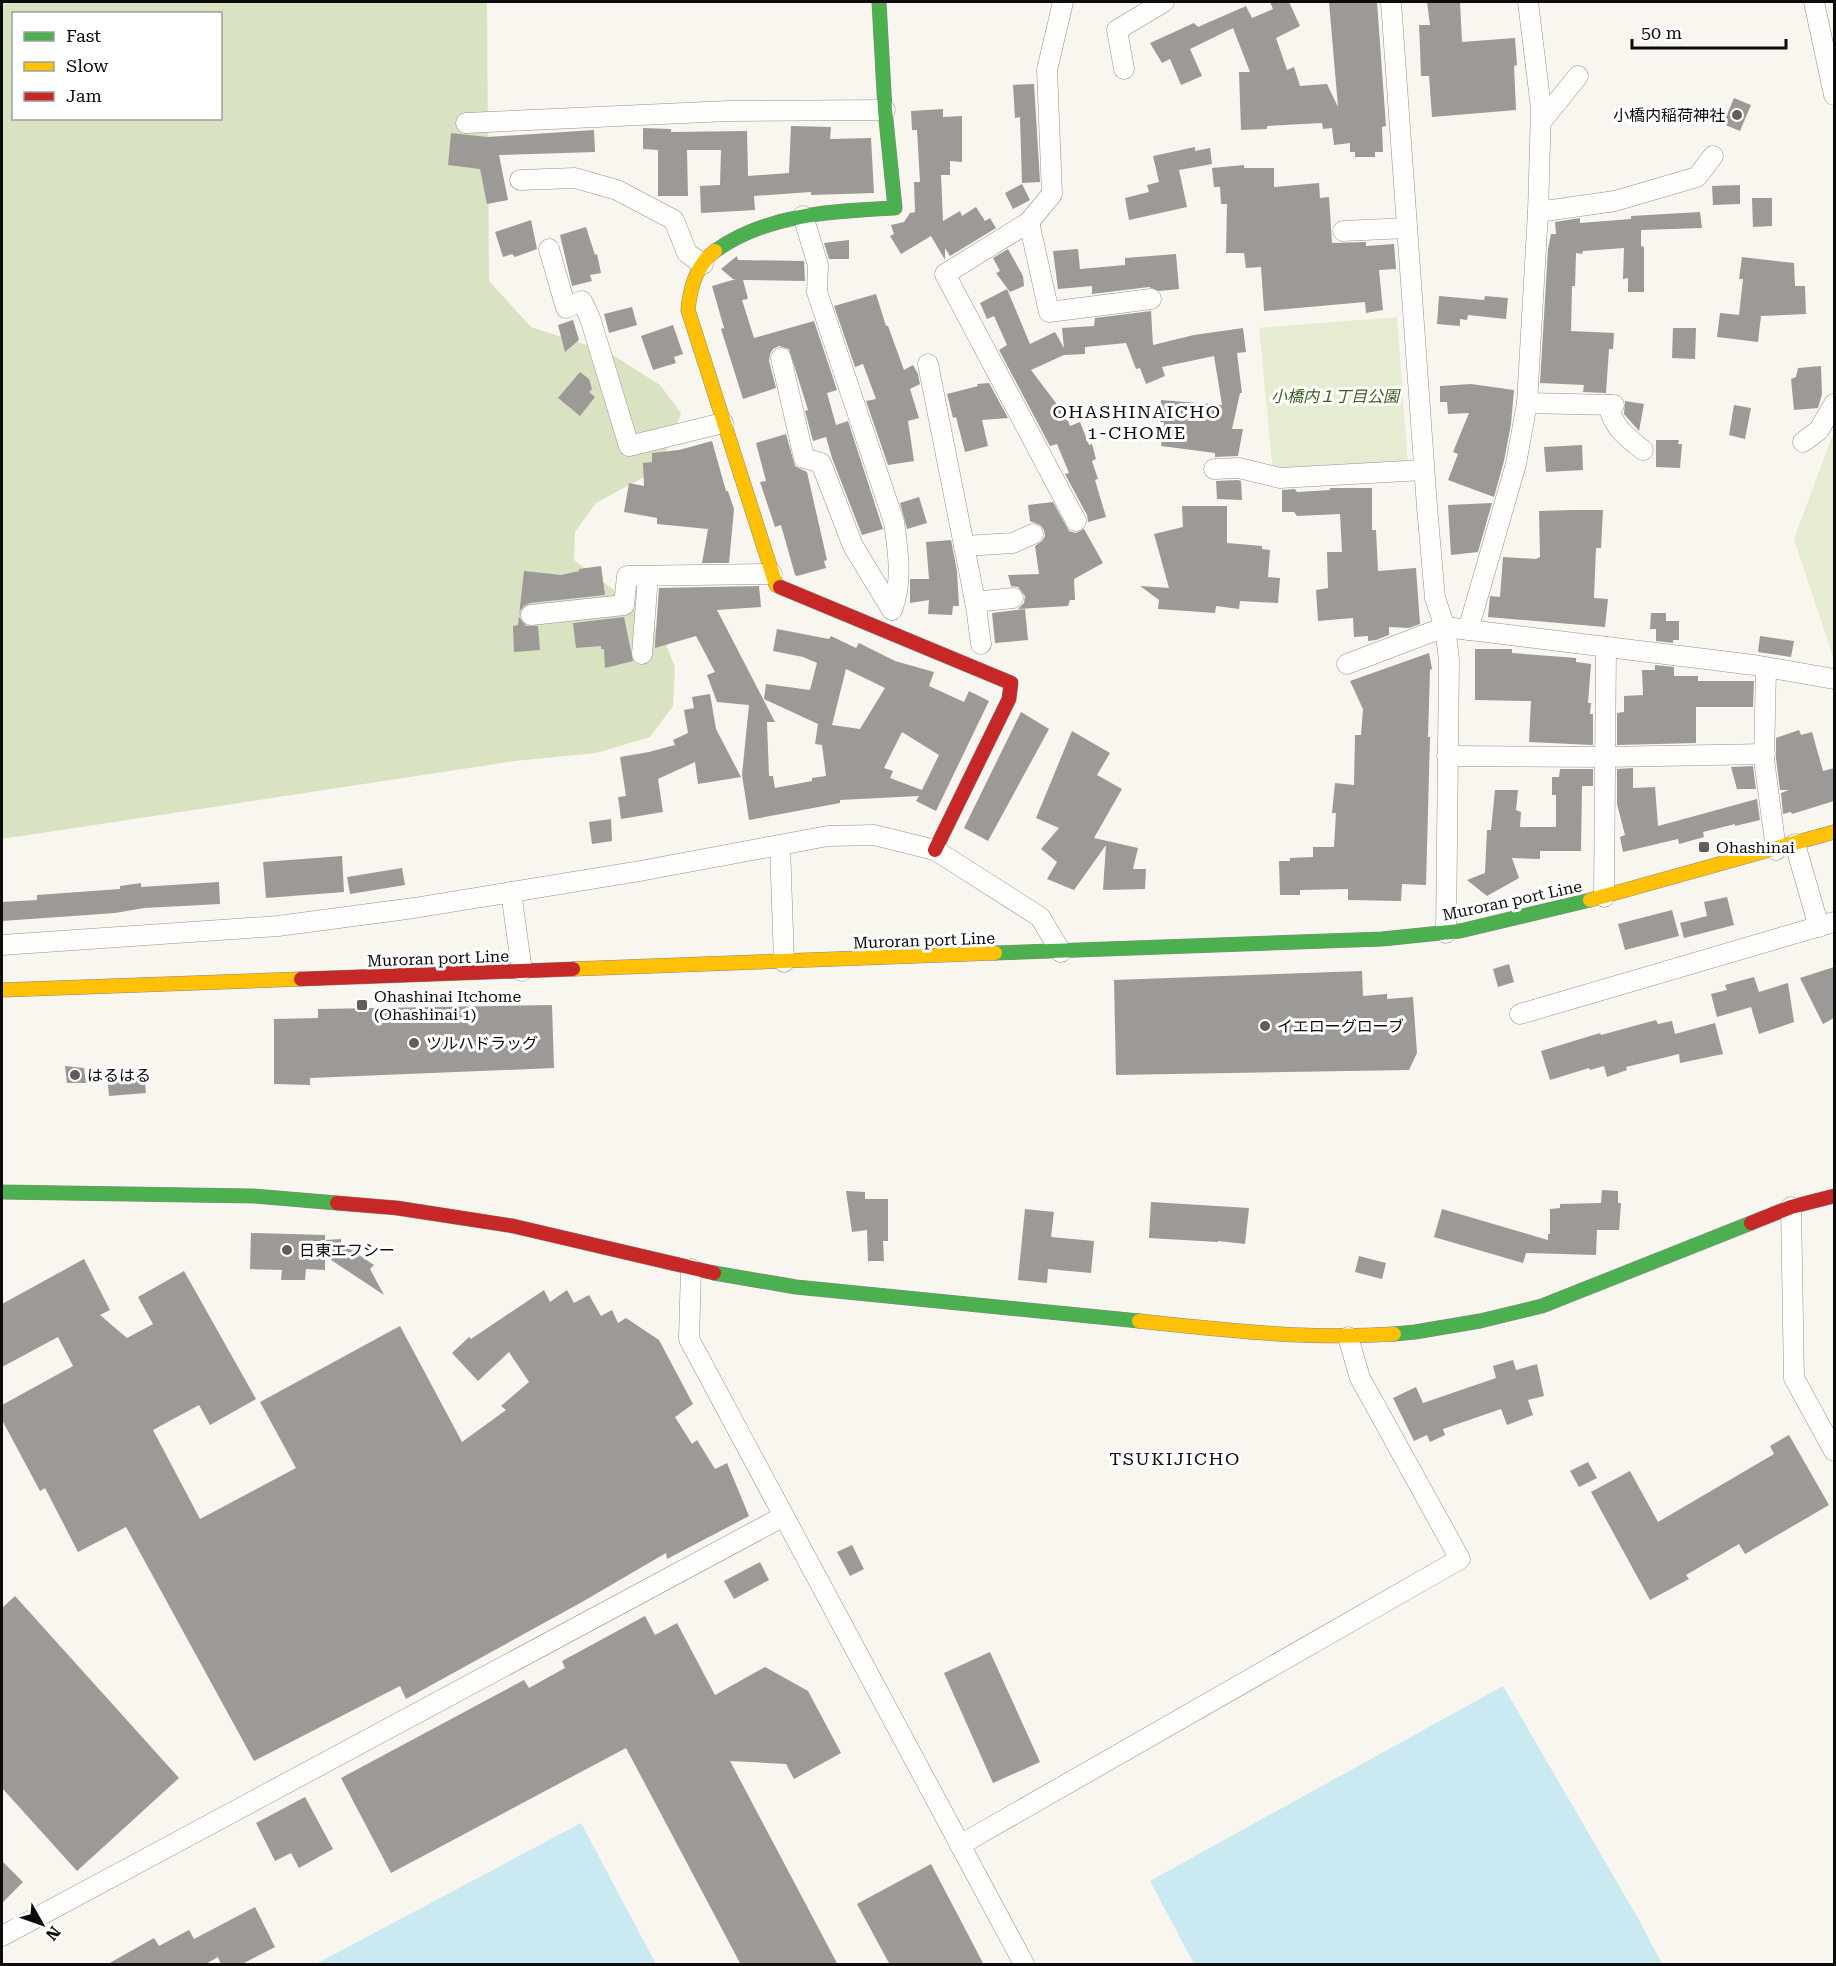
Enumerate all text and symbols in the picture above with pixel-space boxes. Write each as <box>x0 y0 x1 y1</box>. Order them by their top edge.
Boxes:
legend <box>12 12 222 120</box>
scale bar <box>1632 12 1786 50</box>
text: 50 m <box>1641 22 1682 43</box>
text: Fast <box>66 25 101 46</box>
text: Slow <box>66 55 108 76</box>
text: Jam <box>66 85 102 106</box>
place label: 小橋内稲荷神社 <box>1613 106 1725 125</box>
marker: 小橋内稲荷神社 <box>1730 108 1744 122</box>
park label: 小橋内１丁目公園 <box>1271 387 1401 406</box>
district label: OHASHINAICHO 1-CHOME <box>1053 401 1221 443</box>
place label: Ohashinai <box>1716 838 1795 857</box>
marker: Ohashinai <box>1697 840 1711 854</box>
street label: Muroran port Line <box>1441 876 1584 925</box>
street label: Muroran port Line <box>853 929 996 952</box>
street label: Muroran port Line <box>367 947 510 970</box>
place label: Ohashinai Itchome (Ohashinai 1) <box>374 987 521 1024</box>
marker: Ohashinai Itchome (Ohashinai 1) <box>355 998 369 1012</box>
place label: イエローグローブ <box>1277 1017 1404 1036</box>
marker: イエローグローブ <box>1258 1019 1272 1033</box>
place label: ツルハドラッグ <box>426 1034 538 1053</box>
marker: ツルハドラッグ <box>407 1036 421 1050</box>
place label: はるはる <box>87 1066 151 1085</box>
marker: はるはる <box>68 1068 82 1082</box>
place label: 日東エフシー <box>299 1241 395 1260</box>
marker: 日東エフシー <box>280 1243 294 1257</box>
district label: TSUKIJICHO <box>1109 1448 1241 1469</box>
north arrow <box>12 1894 72 1954</box>
text: N <box>42 1922 64 1944</box>

